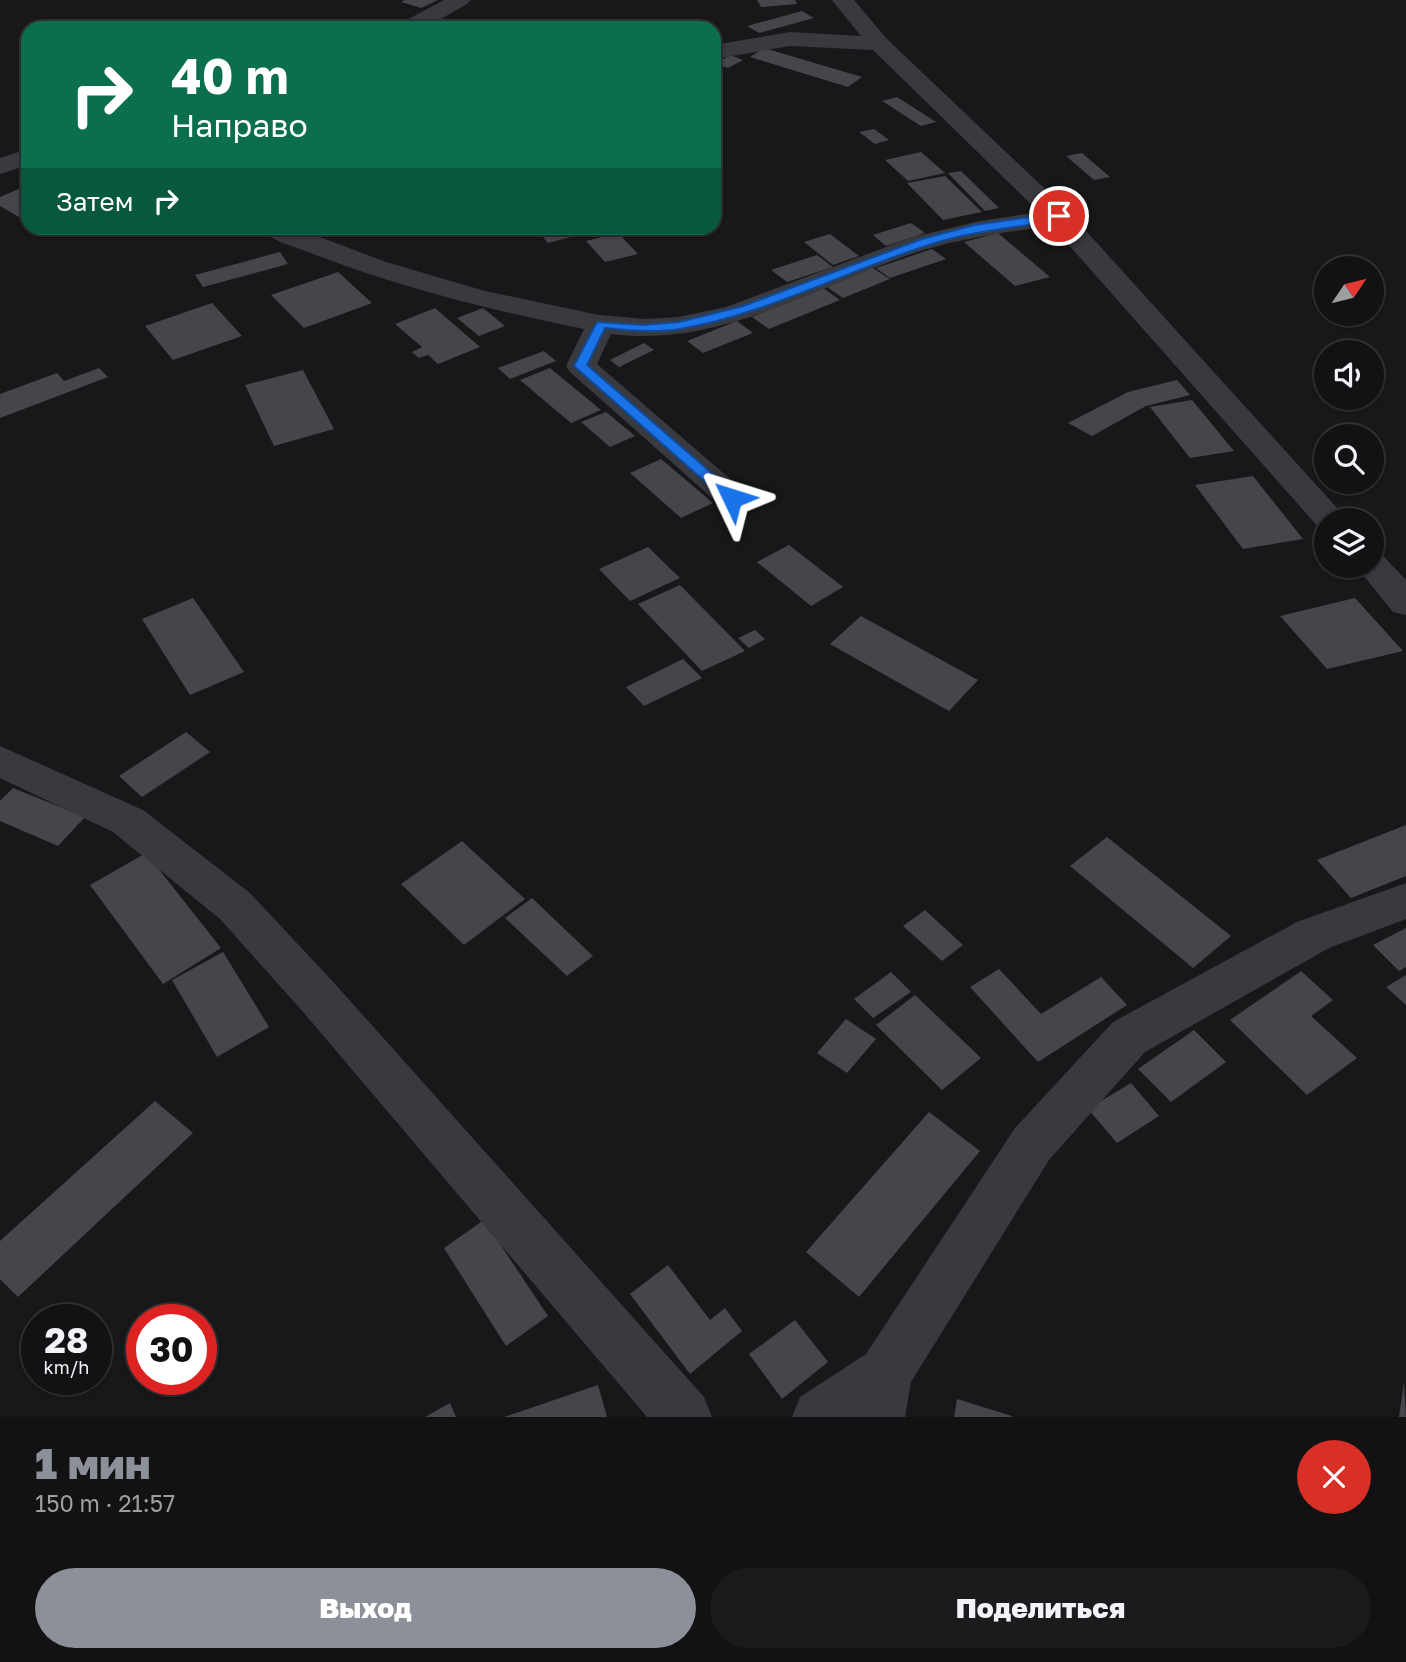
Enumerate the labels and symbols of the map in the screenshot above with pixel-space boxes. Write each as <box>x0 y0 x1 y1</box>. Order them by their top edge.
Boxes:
pin <box>1029 186 1089 246</box>
north arrow <box>1314 256 1384 326</box>
position arrow <box>695 461 769 535</box>
speed limit sign: 30 <box>126 1304 217 1395</box>

